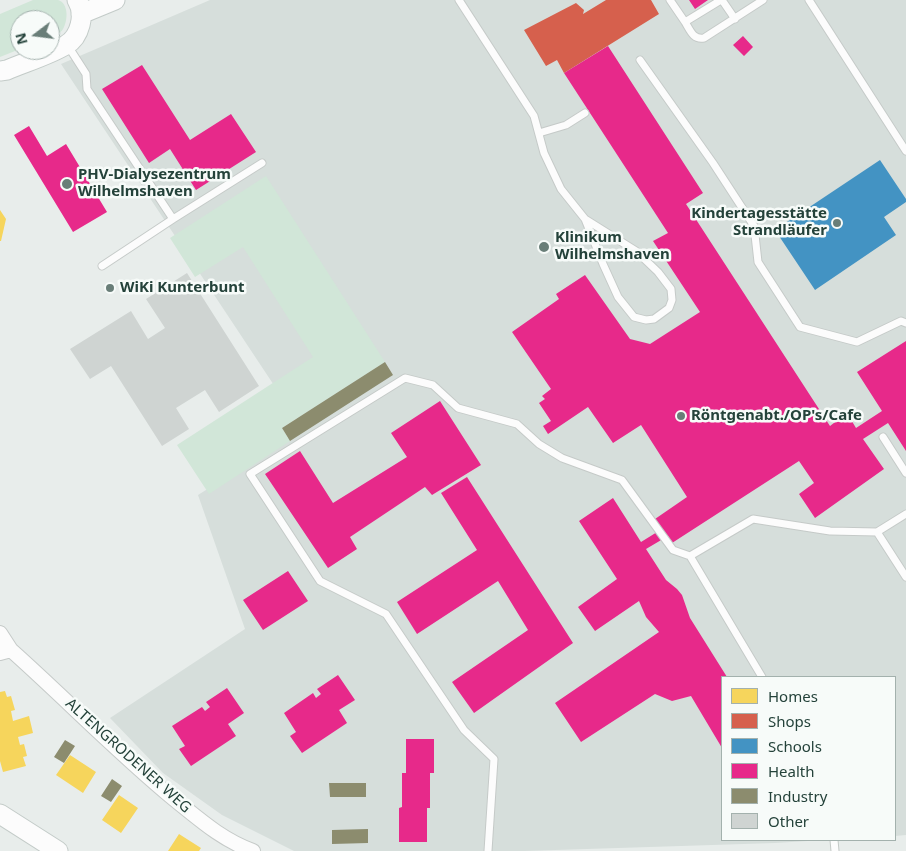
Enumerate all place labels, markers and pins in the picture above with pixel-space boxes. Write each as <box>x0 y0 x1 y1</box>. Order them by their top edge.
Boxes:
place label: PHV-Dialysezentrum Wilhelmshaven <box>78 166 231 201</box>
marker: PHV-Dialysezentrum Wilhelmshaven <box>60 177 74 191</box>
place label: Kindertagesstätte Strandläufer <box>691 205 827 240</box>
marker: Kindertagesstätte Strandläufer <box>831 217 843 229</box>
place label: Klinikum Wilhelmshaven <box>555 229 670 264</box>
marker: Klinikum Wilhelmshaven <box>537 240 551 254</box>
place label: WiKi Kunterbunt <box>120 279 244 297</box>
marker: WiKi Kunterbunt <box>104 282 116 294</box>
place label: Röntgenabt./OP's/Cafe <box>691 407 862 425</box>
marker: Röntgenabt./OP's/Cafe <box>675 410 687 422</box>

